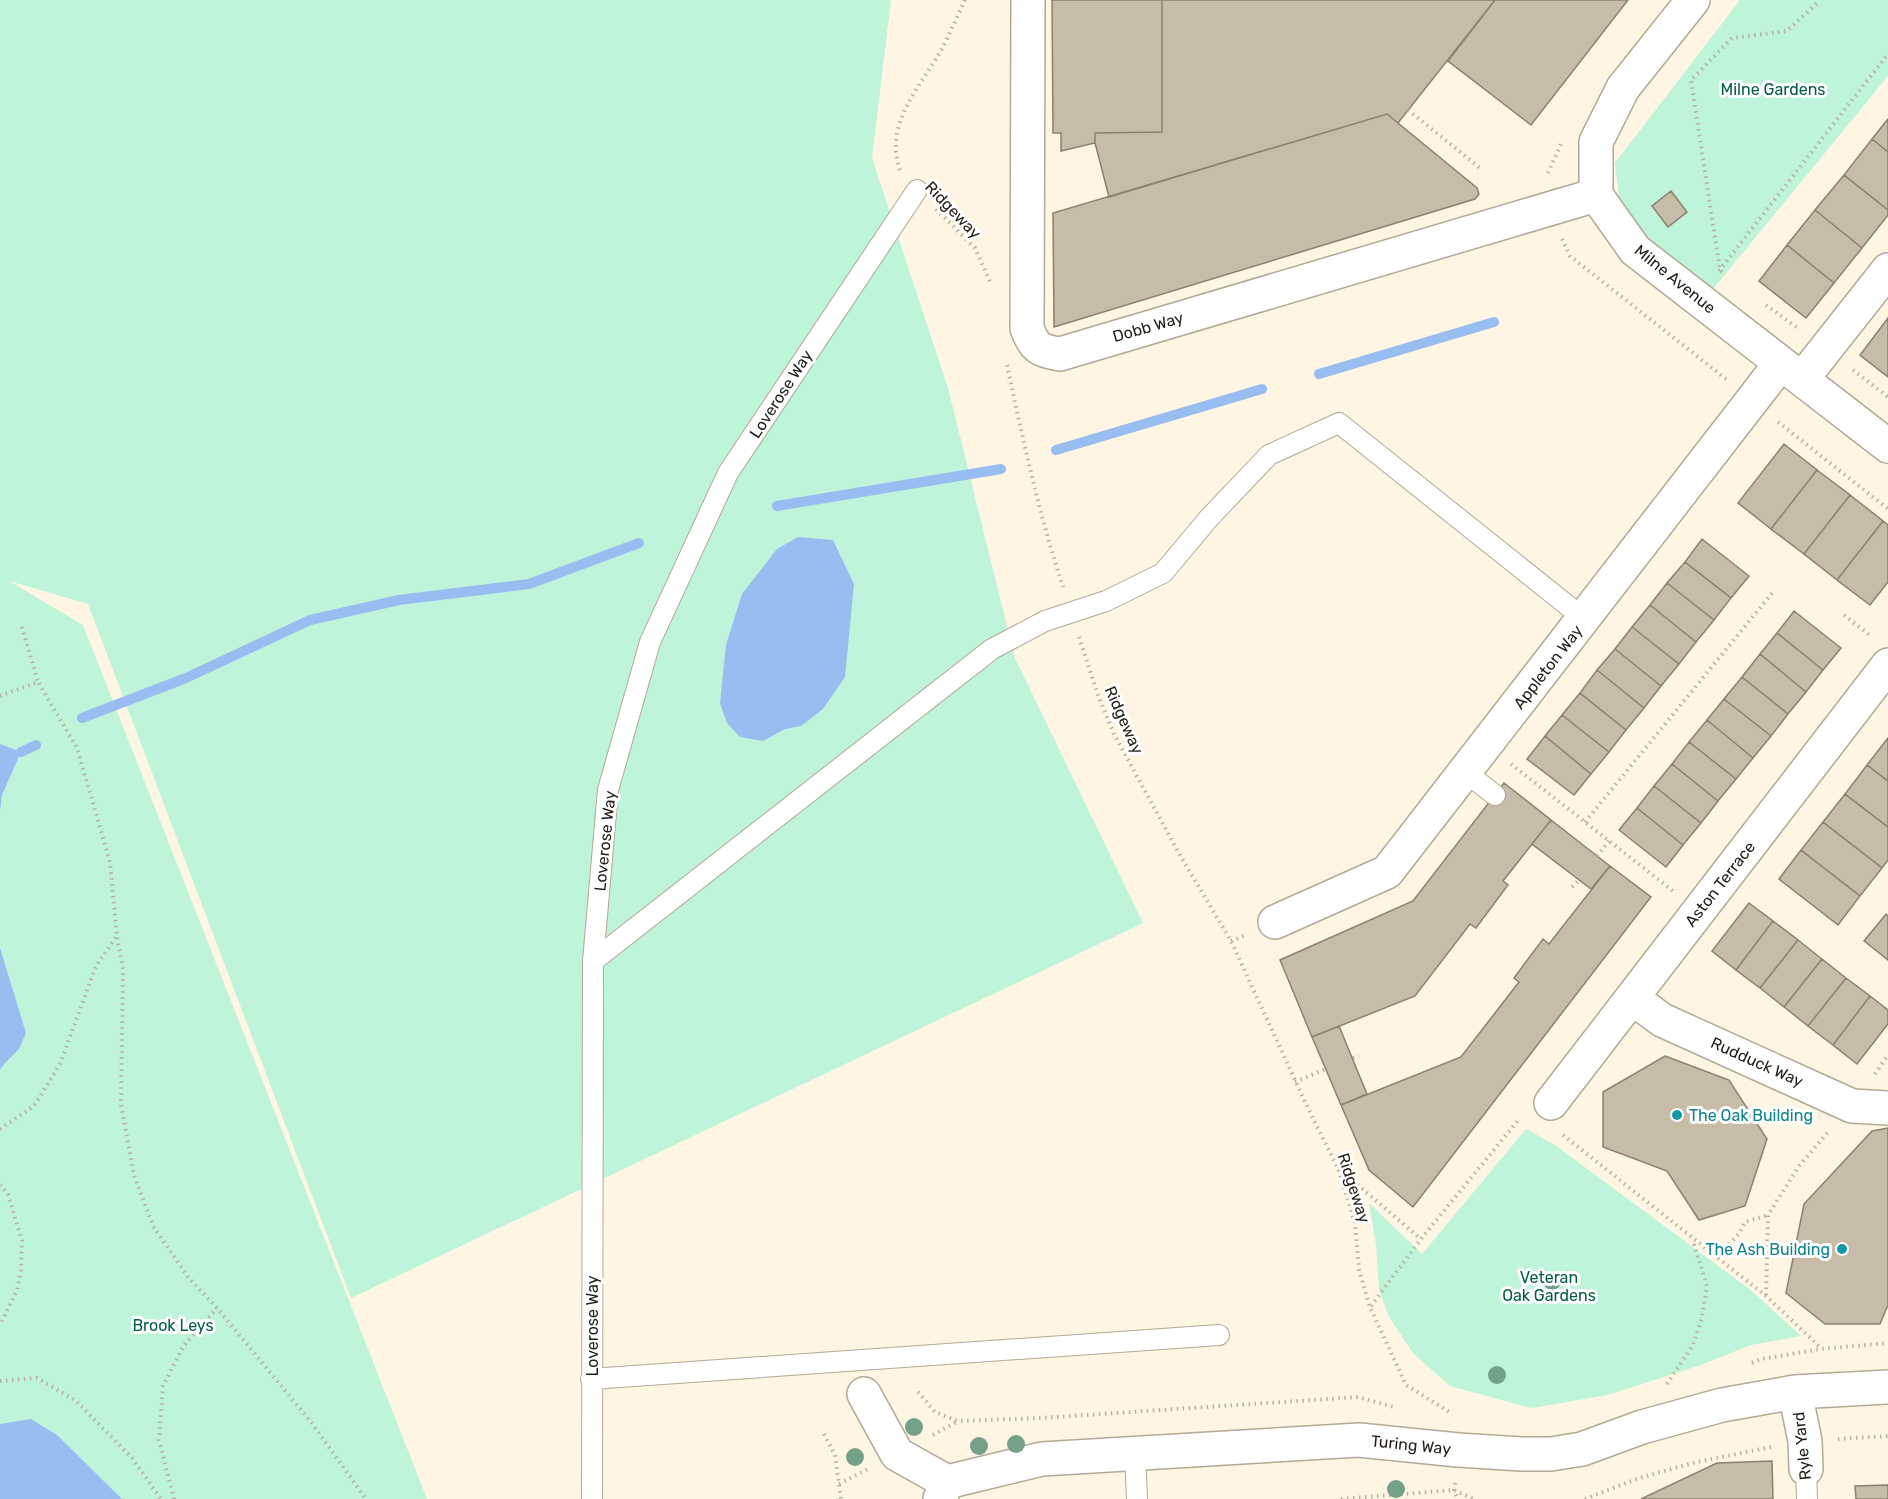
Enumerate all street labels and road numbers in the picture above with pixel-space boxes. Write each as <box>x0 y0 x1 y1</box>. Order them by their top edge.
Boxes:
street label: Ridgeway <box>921 177 985 243</box>
street label: Milne Avenue <box>1631 241 1719 317</box>
street label: Dobb Way <box>1110 308 1186 346</box>
street label: Loverose Way <box>746 346 817 442</box>
street label: Appleton Way <box>1509 621 1587 713</box>
street label: Ridgeway <box>1101 683 1147 757</box>
street label: Loverose Way <box>590 790 620 892</box>
street label: Aston Terrace <box>1681 838 1759 930</box>
street label: Rudduck Way <box>1708 1033 1806 1091</box>
street label: Ridgeway <box>1334 1151 1374 1225</box>
street label: Loverose Way <box>583 1275 602 1377</box>
street label: Ryle Yard <box>1789 1411 1815 1481</box>
street label: Turing Way <box>1370 1431 1452 1459</box>

